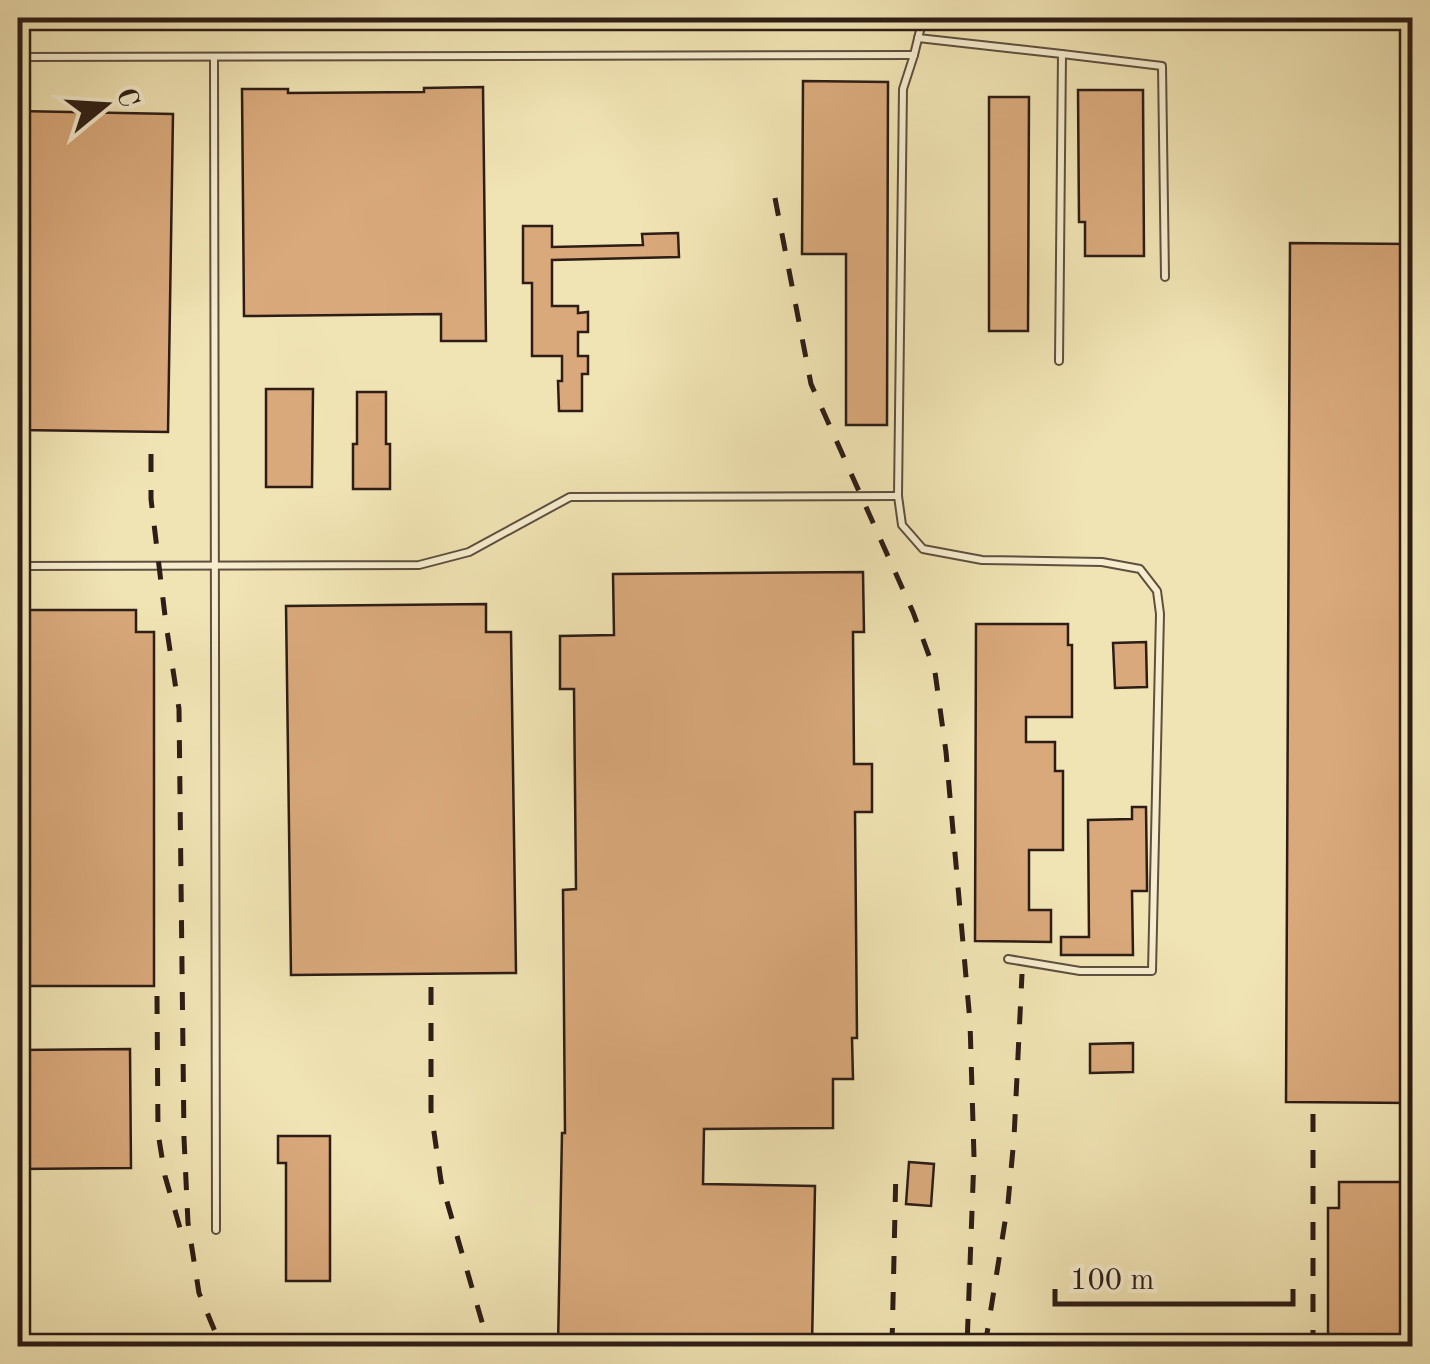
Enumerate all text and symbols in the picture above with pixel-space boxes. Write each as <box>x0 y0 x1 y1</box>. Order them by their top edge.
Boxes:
north arrow <box>55 55 155 155</box>
text: С <box>110 85 143 111</box>
scale bar <box>1055 1244 1292 1306</box>
text: 100 m <box>1070 1266 1154 1296</box>

